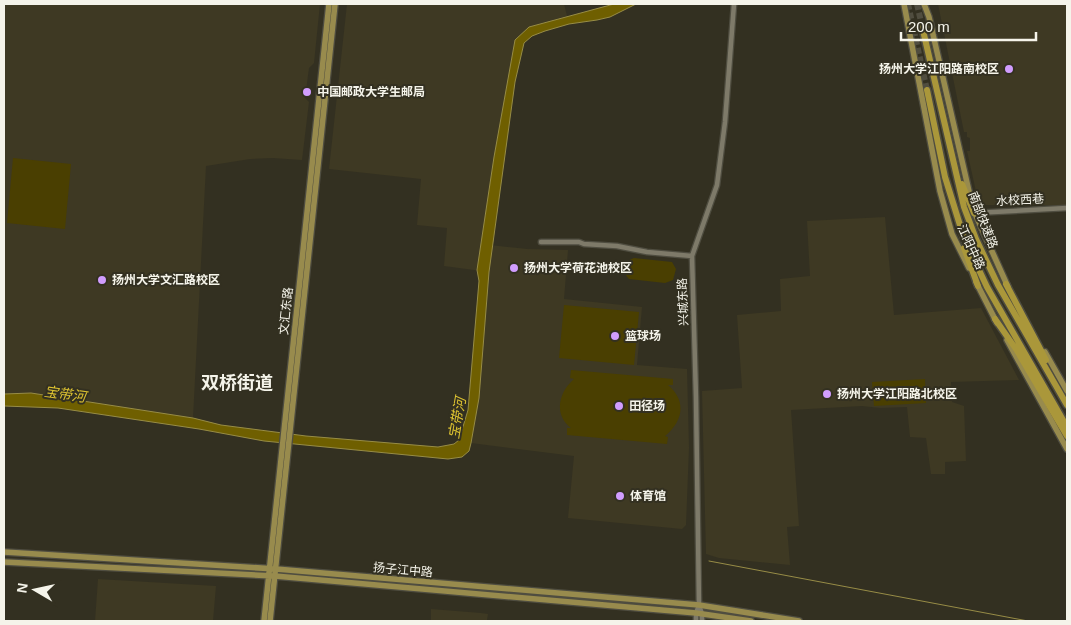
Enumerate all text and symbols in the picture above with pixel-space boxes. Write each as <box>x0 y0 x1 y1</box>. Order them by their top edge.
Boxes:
scale bar <box>901 10 1036 42</box>
text: 200 m <box>908 18 950 35</box>
place label: 扬州大学江阳路南校区 <box>879 62 999 76</box>
marker: 扬州大学江阳路南校区 <box>1003 63 1015 75</box>
place label: 中国邮政大学生邮局 <box>317 85 425 99</box>
marker: 中国邮政大学生邮局 <box>301 86 313 98</box>
street label: 南部快速路 <box>966 189 1000 251</box>
street label: 水校西巷 <box>996 192 1044 208</box>
street label: 江阳中路 <box>955 222 987 272</box>
place label: 扬州大学荷花池校区 <box>524 261 632 275</box>
marker: 扬州大学荷花池校区 <box>508 262 520 274</box>
place label: 扬州大学文汇路校区 <box>112 273 220 287</box>
marker: 扬州大学文汇路校区 <box>96 274 108 286</box>
street label: 兴城东路 <box>675 278 691 326</box>
street label: 文汇东路 <box>277 286 295 336</box>
place label: 篮球场 <box>625 329 661 343</box>
marker: 篮球场 <box>609 330 621 342</box>
district label: 双桥街道 <box>201 373 273 393</box>
water label: 宝带河 <box>43 383 90 405</box>
place label: 扬州大学江阳路北校区 <box>837 387 957 401</box>
marker: 扬州大学江阳路北校区 <box>821 388 833 400</box>
water label: 宝带河 <box>445 393 469 440</box>
place label: 田径场 <box>629 399 665 413</box>
marker: 田径场 <box>613 400 625 412</box>
place label: 体育馆 <box>630 489 666 503</box>
marker: 体育馆 <box>614 490 626 502</box>
street label: 扬子江中路 <box>372 560 434 580</box>
north arrow <box>10 565 60 615</box>
text: N <box>13 582 31 594</box>

